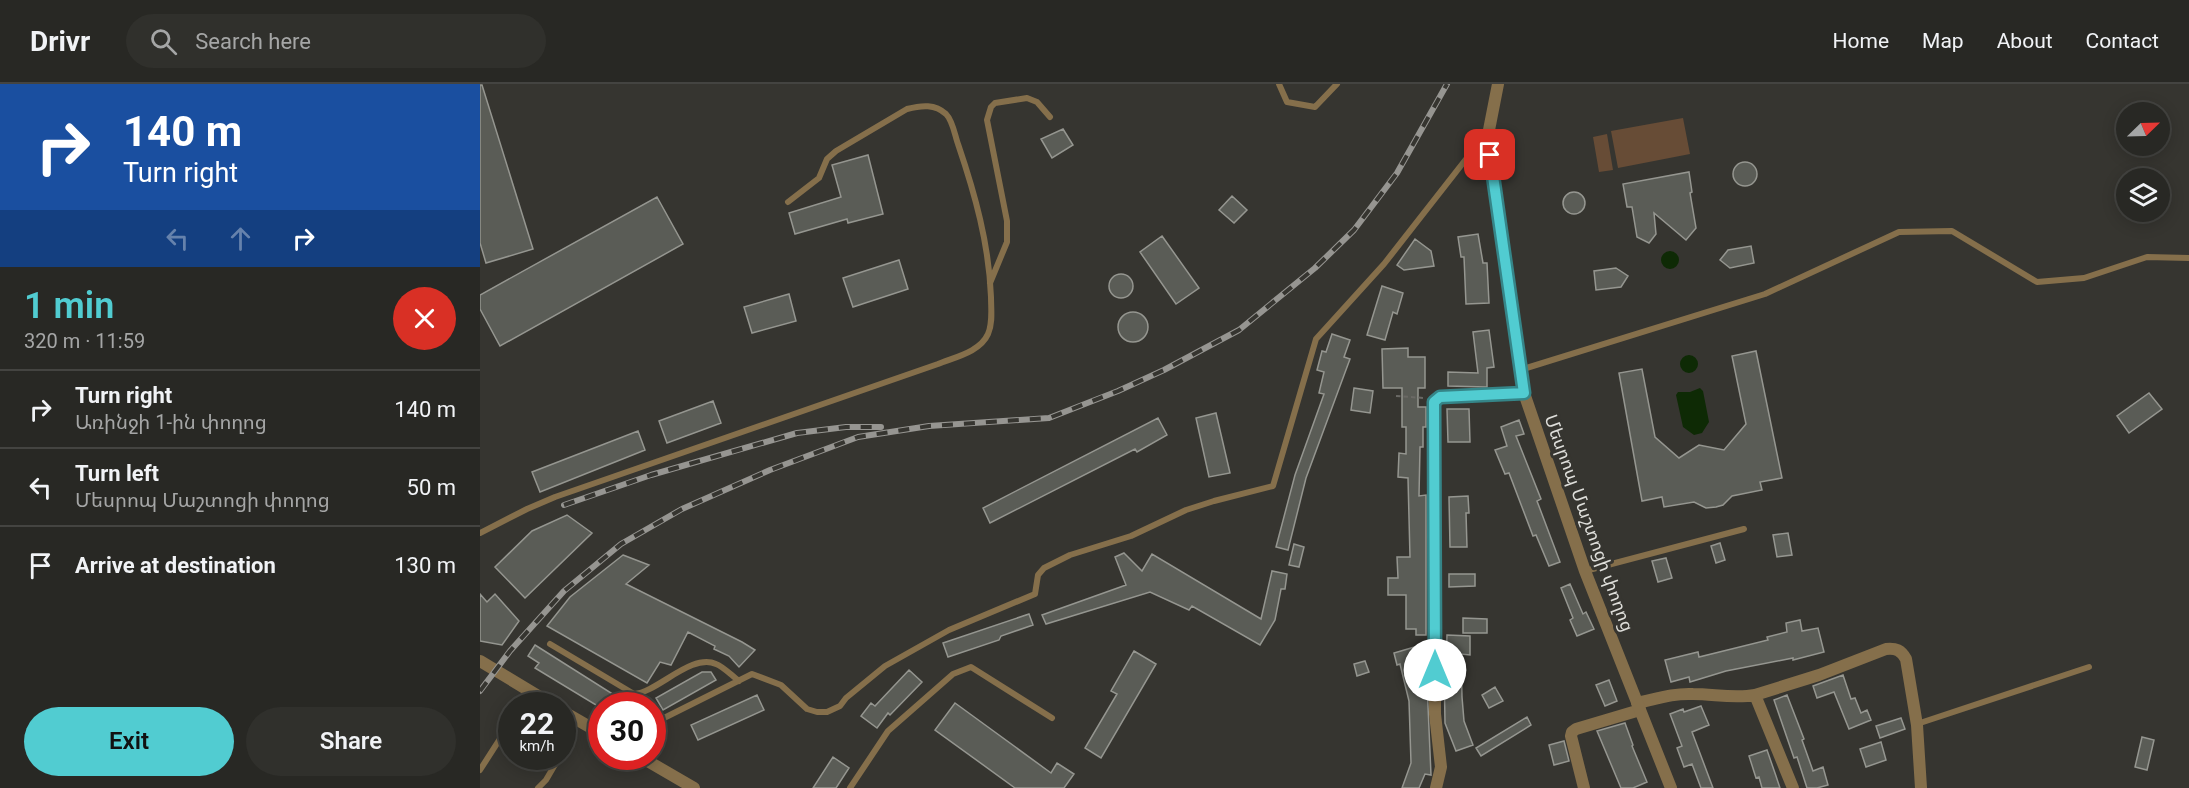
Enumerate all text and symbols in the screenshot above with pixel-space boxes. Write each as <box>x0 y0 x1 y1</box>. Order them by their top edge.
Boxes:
search box <box>126 14 546 68</box>
text: Drivr <box>30 25 90 58</box>
icon: search <box>147 25 180 58</box>
text: Search here <box>195 29 311 54</box>
text: Home <box>1833 29 1889 53</box>
text: Map <box>1922 29 1964 53</box>
text: About <box>1997 29 2053 53</box>
text: Contact <box>2086 29 2159 53</box>
north arrow <box>2116 102 2170 156</box>
map controls <box>2116 102 2170 222</box>
text: 140 m <box>123 107 242 156</box>
icon: right <box>24 108 102 186</box>
pin <box>1464 129 1515 180</box>
icon: arrive <box>1473 138 1506 171</box>
text: Turn right <box>123 157 238 189</box>
button: layers <box>2116 168 2170 222</box>
icon: left <box>161 222 194 255</box>
icon: ahead <box>224 222 257 255</box>
icon: right <box>287 222 320 255</box>
text: 1 min <box>24 285 114 327</box>
button: close <box>393 287 456 350</box>
text: 320 m · 11:59 <box>24 329 145 353</box>
text: Turn right <box>75 383 172 408</box>
icon: right <box>24 393 57 426</box>
text: 140 m <box>394 397 456 422</box>
text: Առինջի 1-ին փողոց <box>75 410 267 434</box>
street label: Մեսրոպ Մաշտոցի փողոց <box>1540 412 1639 634</box>
text: Turn left <box>75 461 159 486</box>
icon: left <box>24 471 57 504</box>
text: 50 m <box>407 475 456 500</box>
text: Մեսրոպ Մաշտոցի փողոց <box>75 488 330 512</box>
icon: arrive <box>24 549 57 582</box>
text: Arrive at destination <box>75 553 276 578</box>
text: 130 m <box>394 553 456 578</box>
position arrow <box>1403 638 1467 702</box>
speed limit sign: 30 <box>588 692 666 770</box>
text: 22 <box>520 706 554 741</box>
button: Exit <box>24 707 234 776</box>
button: Share <box>246 707 456 776</box>
text: km/h <box>519 737 555 755</box>

